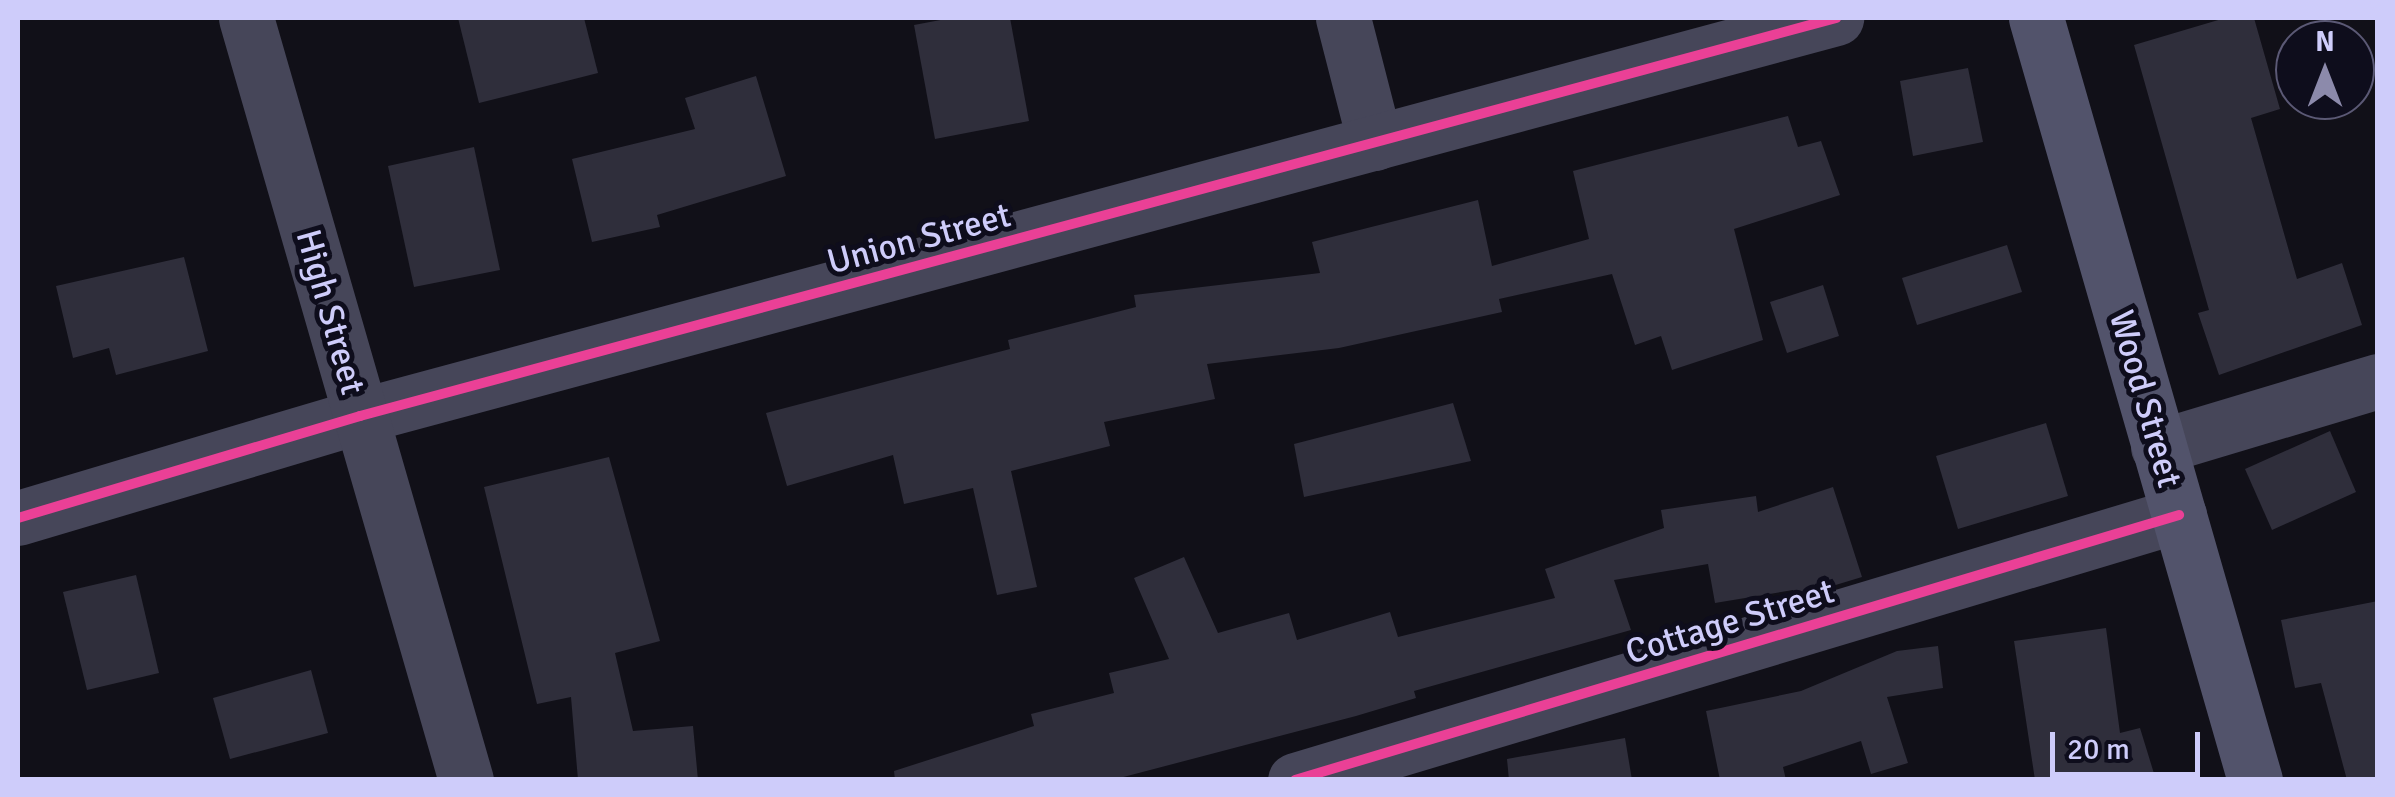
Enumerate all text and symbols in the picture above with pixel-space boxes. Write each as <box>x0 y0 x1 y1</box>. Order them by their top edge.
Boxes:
north arrow <box>2275 20 2375 120</box>
text: N <box>2315 25 2335 59</box>
street label: Union Street <box>823 194 1015 284</box>
street label: High Street <box>286 225 374 399</box>
street label: Wood Street <box>2100 306 2190 492</box>
street label: Cottage Street <box>1621 570 1839 674</box>
scale bar <box>2055 712 2205 774</box>
text: 20 m <box>2067 731 2130 768</box>

